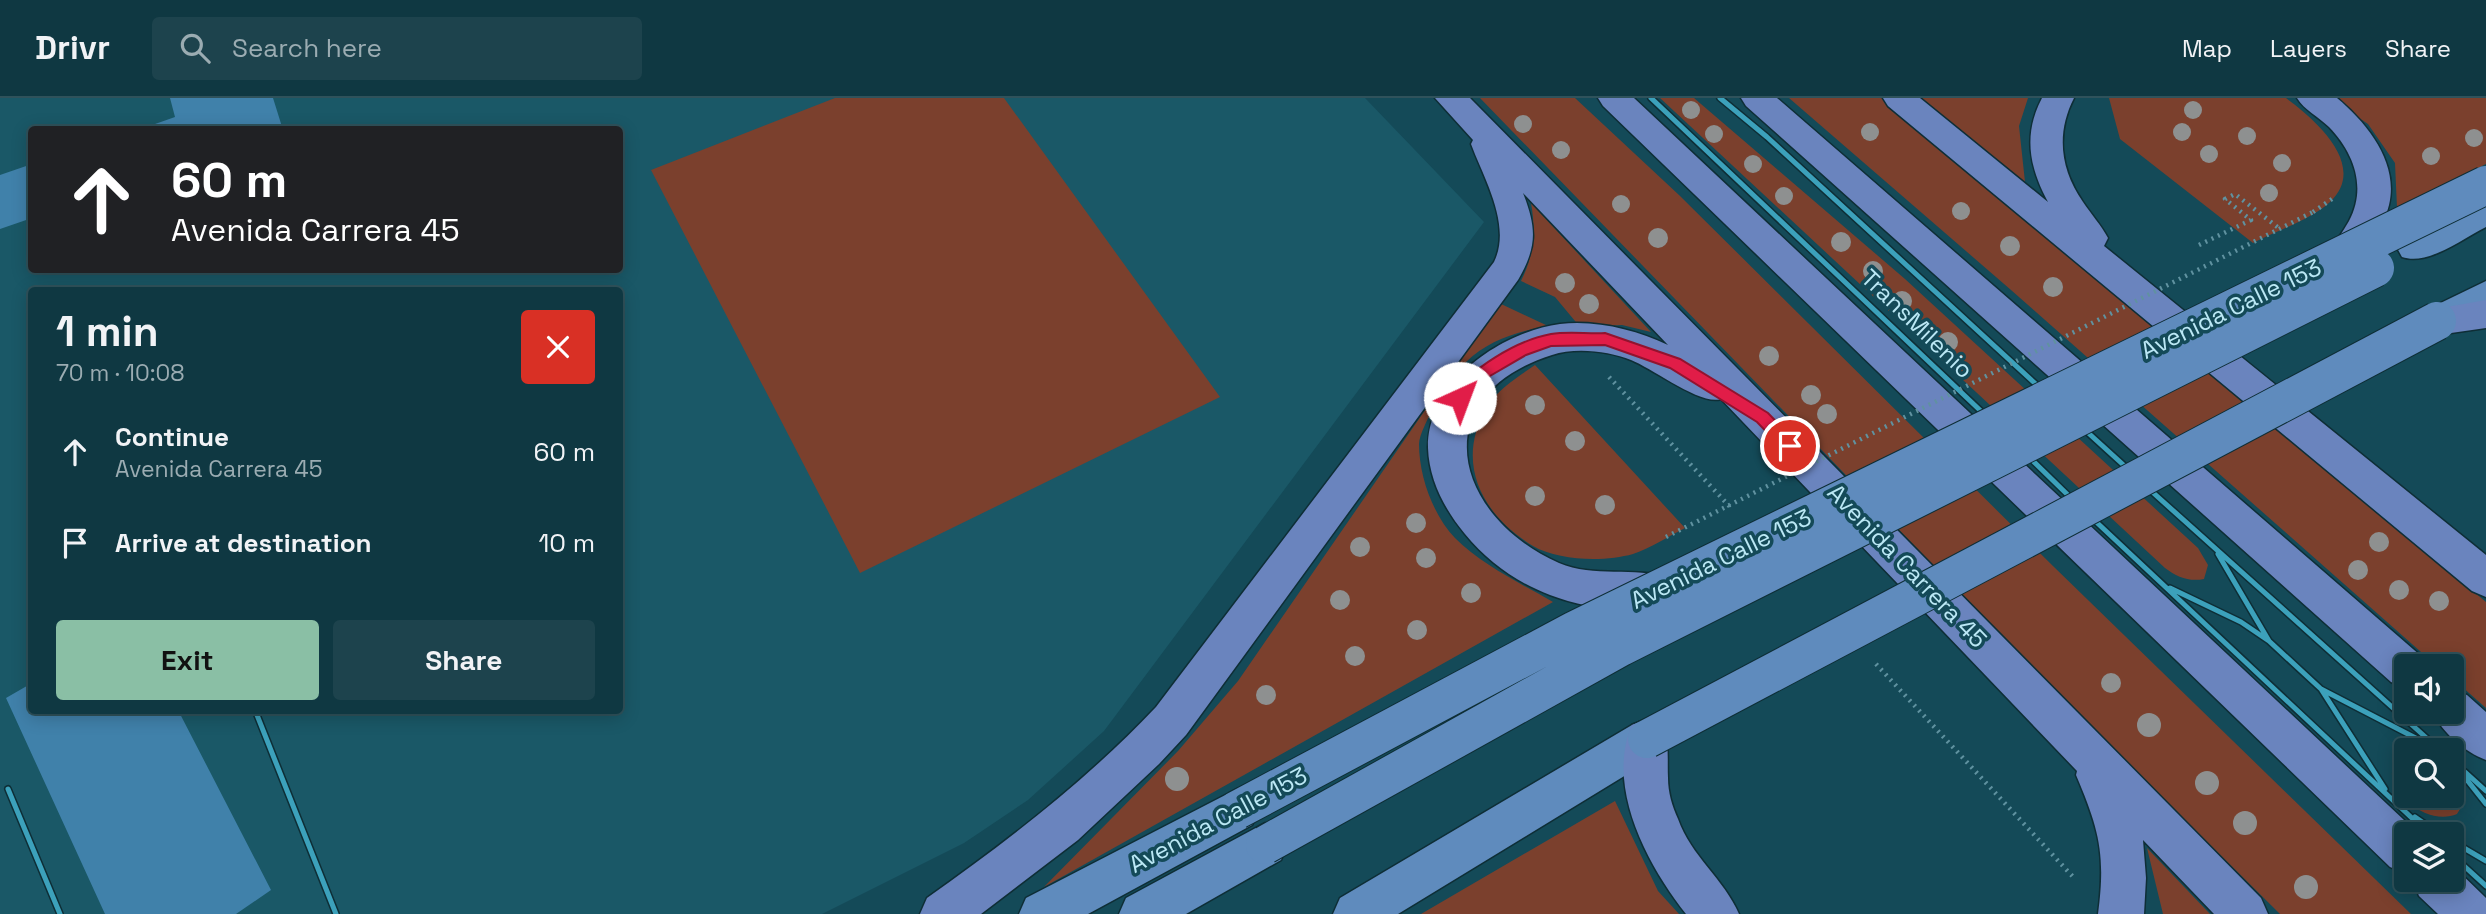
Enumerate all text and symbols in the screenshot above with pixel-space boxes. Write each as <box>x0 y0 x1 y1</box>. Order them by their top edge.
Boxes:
search box <box>152 17 642 80</box>
text: Drivr <box>35 27 110 69</box>
icon: search <box>176 29 214 67</box>
text: Search here <box>232 31 382 65</box>
text: Map <box>2182 33 2232 64</box>
text: Layers <box>2270 33 2347 64</box>
text: Share <box>2385 33 2451 64</box>
text: 60 m <box>171 149 287 211</box>
icon: ahead <box>56 154 147 245</box>
text: Avenida Carrera 45 <box>171 210 460 250</box>
street label: Avenida Calle 153 <box>2135 251 2326 366</box>
street label: TransMilenio <box>1855 262 1980 385</box>
text: 1 min <box>56 305 159 358</box>
button: close <box>521 310 595 384</box>
text: 70 m · 10:08 <box>56 358 185 388</box>
position arrow <box>1423 361 1497 435</box>
pin <box>1760 416 1820 476</box>
text: Continue <box>115 420 229 454</box>
icon: arrive <box>1771 427 1809 465</box>
icon: ahead <box>56 433 94 471</box>
text: 60 m <box>533 435 595 469</box>
text: Avenida Carrera 45 <box>115 454 322 484</box>
street label: Avenida Carrera 45 <box>1821 477 1994 654</box>
street label: Avenida Calle 153 <box>1625 501 1816 616</box>
icon: arrive <box>56 524 94 562</box>
text: Arrive at destination <box>115 526 372 560</box>
text: 10 m <box>538 526 595 560</box>
button: Exit <box>56 620 319 700</box>
button: Share <box>333 620 595 700</box>
map controls <box>2394 654 2464 892</box>
button: sound <box>2394 654 2464 724</box>
button: search <box>2394 738 2464 808</box>
street label: Avenida Calle 153 <box>1123 759 1312 880</box>
button: layers <box>2394 822 2464 892</box>

